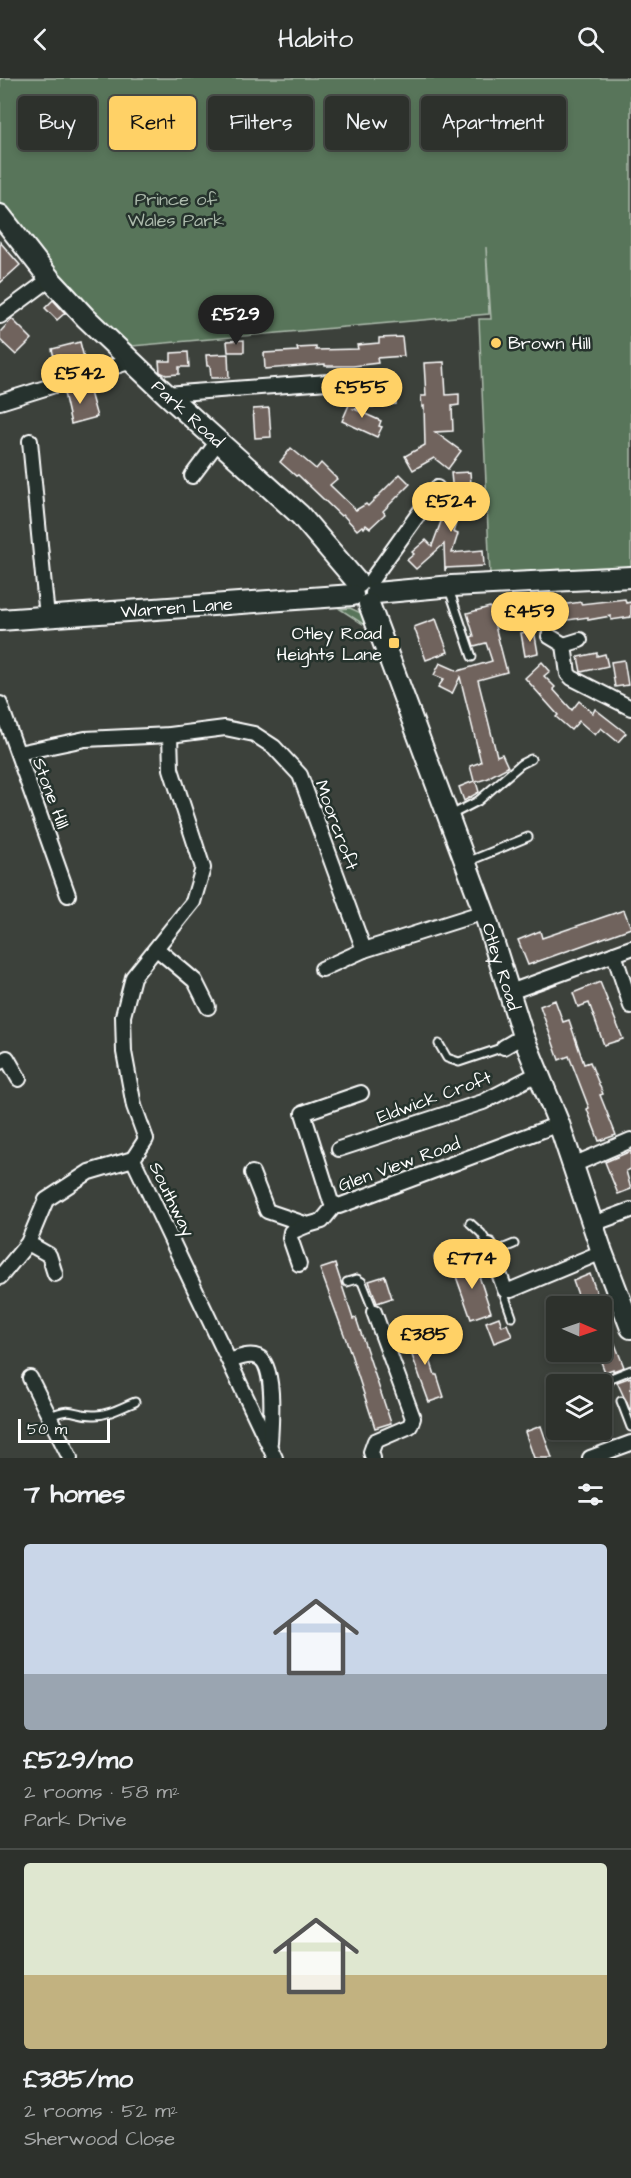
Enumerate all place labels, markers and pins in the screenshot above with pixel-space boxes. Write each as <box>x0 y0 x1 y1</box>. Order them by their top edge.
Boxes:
pin: £529 <box>200 295 272 346</box>
place label: Brown Hill <box>508 331 591 356</box>
marker: Brown Hill <box>489 336 503 350</box>
pin: £542 <box>44 354 116 405</box>
pin: £555 <box>326 368 398 419</box>
pin: £524 <box>415 482 487 533</box>
pin: £459 <box>494 592 566 643</box>
place label: Otley Road Heights Lane <box>277 621 382 668</box>
marker: Otley Road Heights Lane <box>387 636 401 650</box>
pin: £774 <box>436 1239 508 1290</box>
pin: £385 <box>389 1315 461 1366</box>

